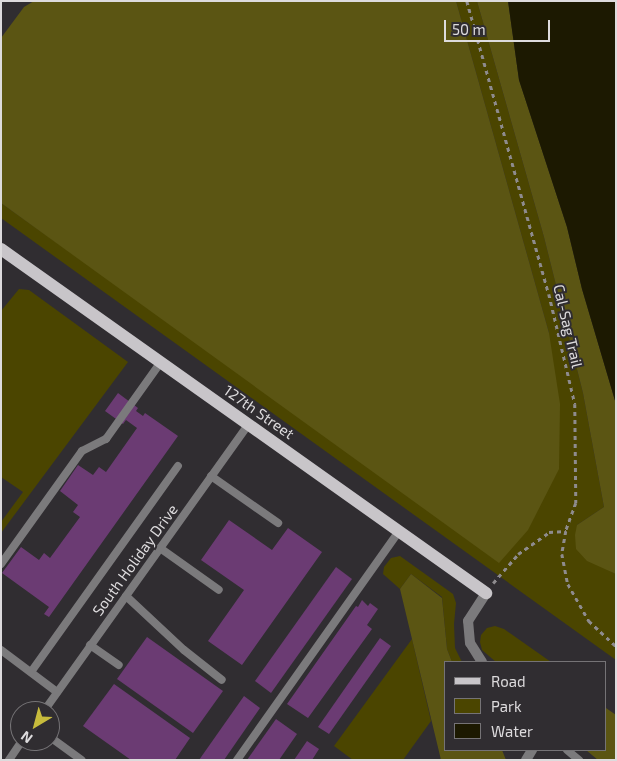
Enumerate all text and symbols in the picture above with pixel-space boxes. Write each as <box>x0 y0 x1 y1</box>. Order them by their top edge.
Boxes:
scale bar <box>447 10 553 42</box>
text: 50 m <box>452 20 486 38</box>
street label: Cal-Sag Trail <box>550 282 586 370</box>
street label: 127th Street <box>220 381 298 443</box>
street label: South Holiday Drive <box>88 501 182 619</box>
legend <box>444 661 607 751</box>
text: Road <box>491 672 526 690</box>
text: Park <box>491 697 522 715</box>
north arrow <box>10 701 60 751</box>
text: Water <box>491 722 533 740</box>
text: N <box>17 728 35 747</box>

